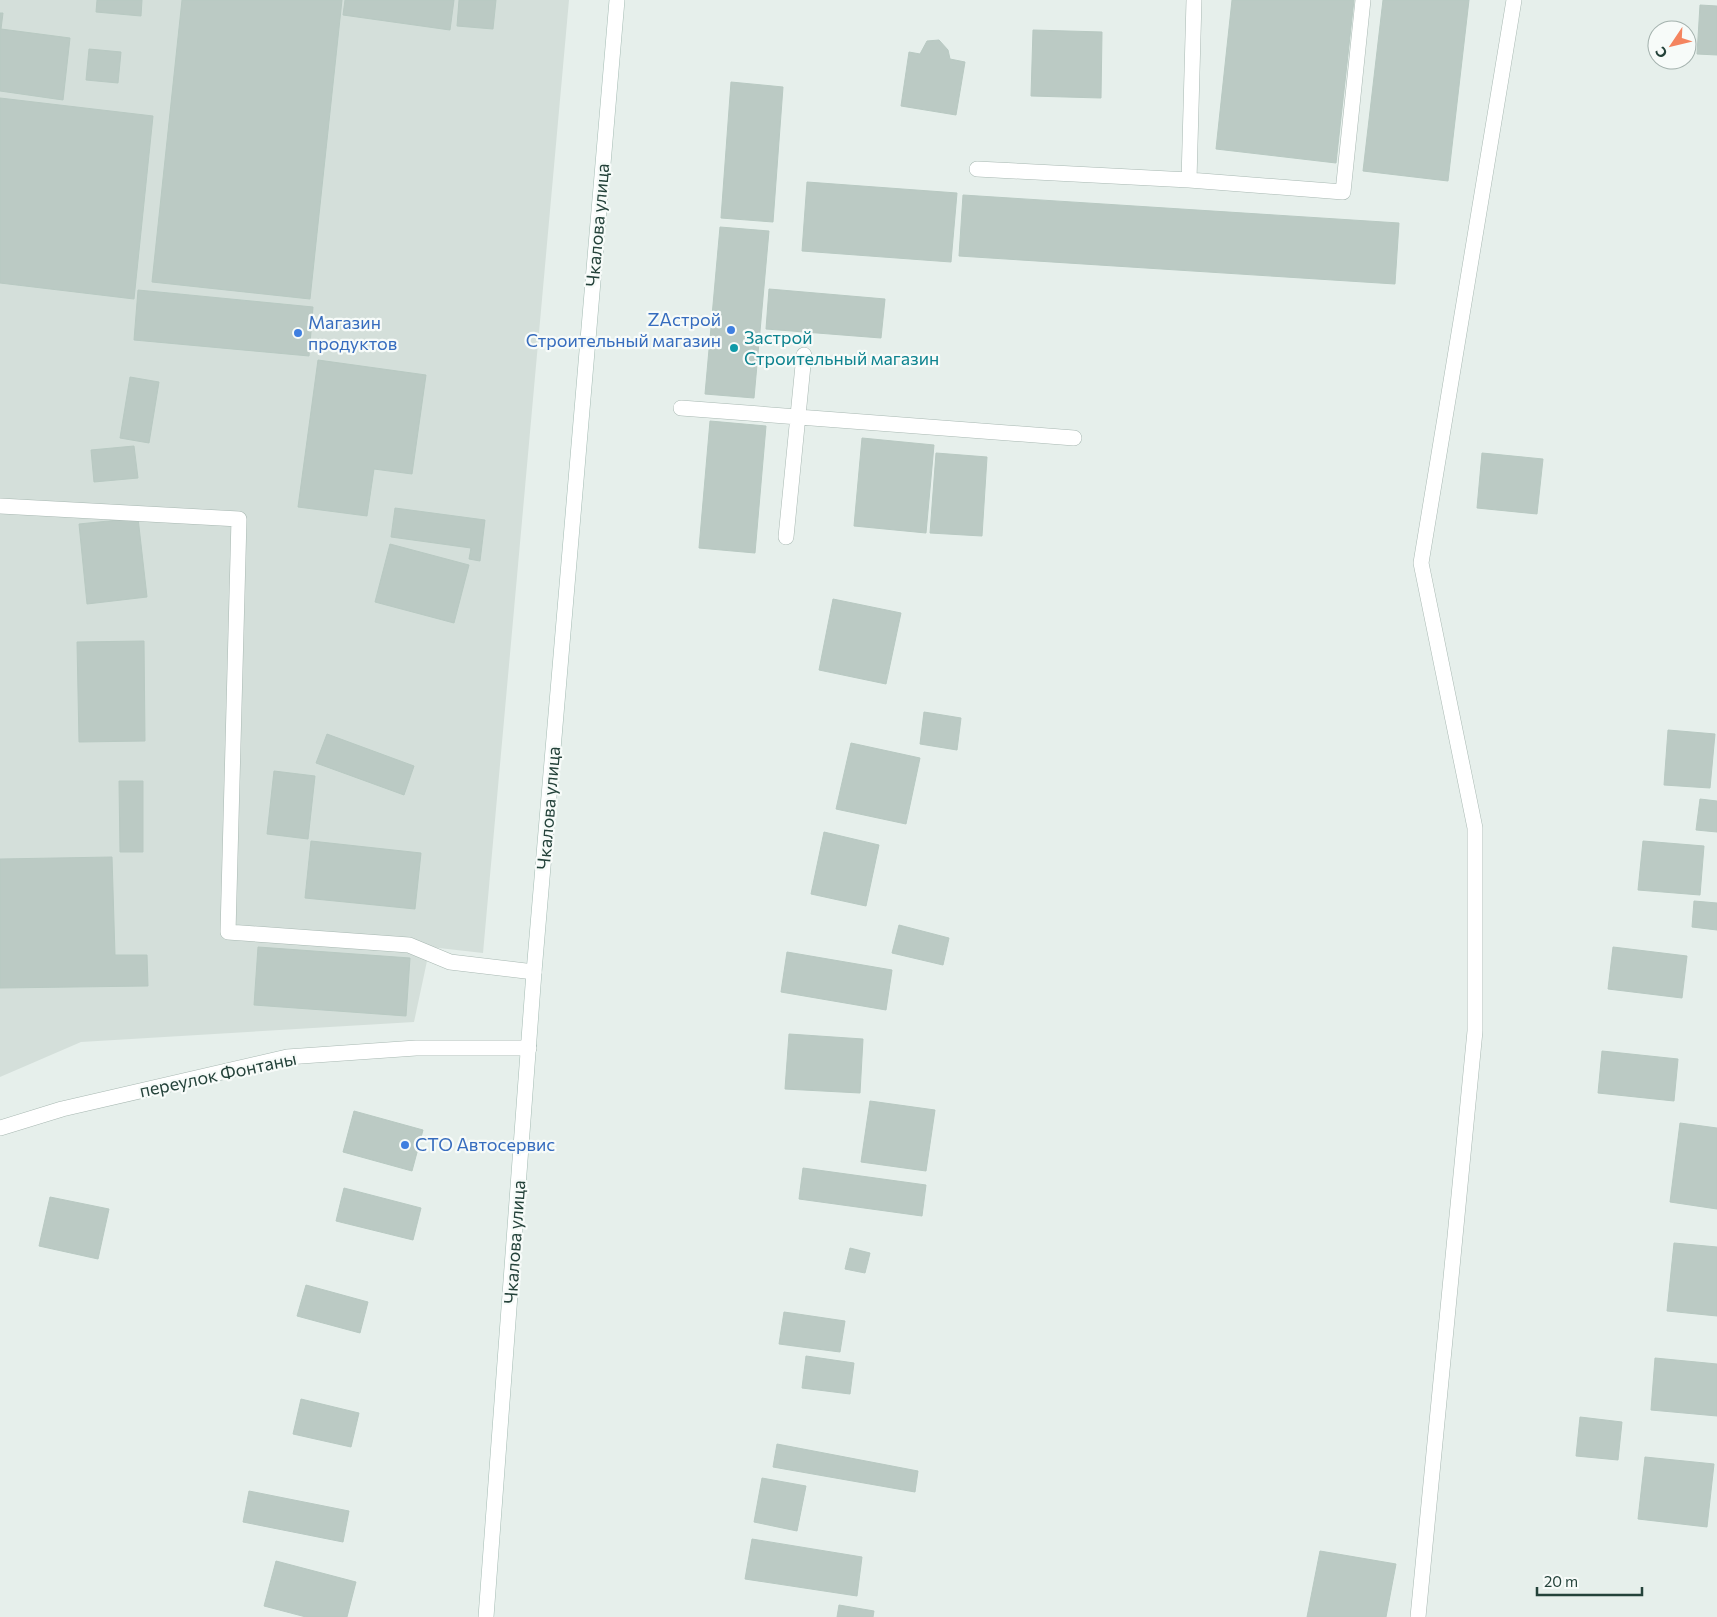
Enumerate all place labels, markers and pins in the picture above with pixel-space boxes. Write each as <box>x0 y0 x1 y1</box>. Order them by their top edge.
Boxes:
place label: ZAстрой Строительный магазин <box>526 308 721 351</box>
place label: Магазин продуктов <box>308 311 397 354</box>
marker: ZAстрой Строительный магазин <box>725 324 737 336</box>
place label: Застрой Строительный магазин <box>744 326 939 369</box>
marker: Магазин продуктов <box>292 327 304 339</box>
marker: Застрой Строительный магазин <box>728 342 740 354</box>
place label: СТО Автосервис <box>415 1133 555 1155</box>
marker: СТО Автосервис <box>399 1139 411 1151</box>

